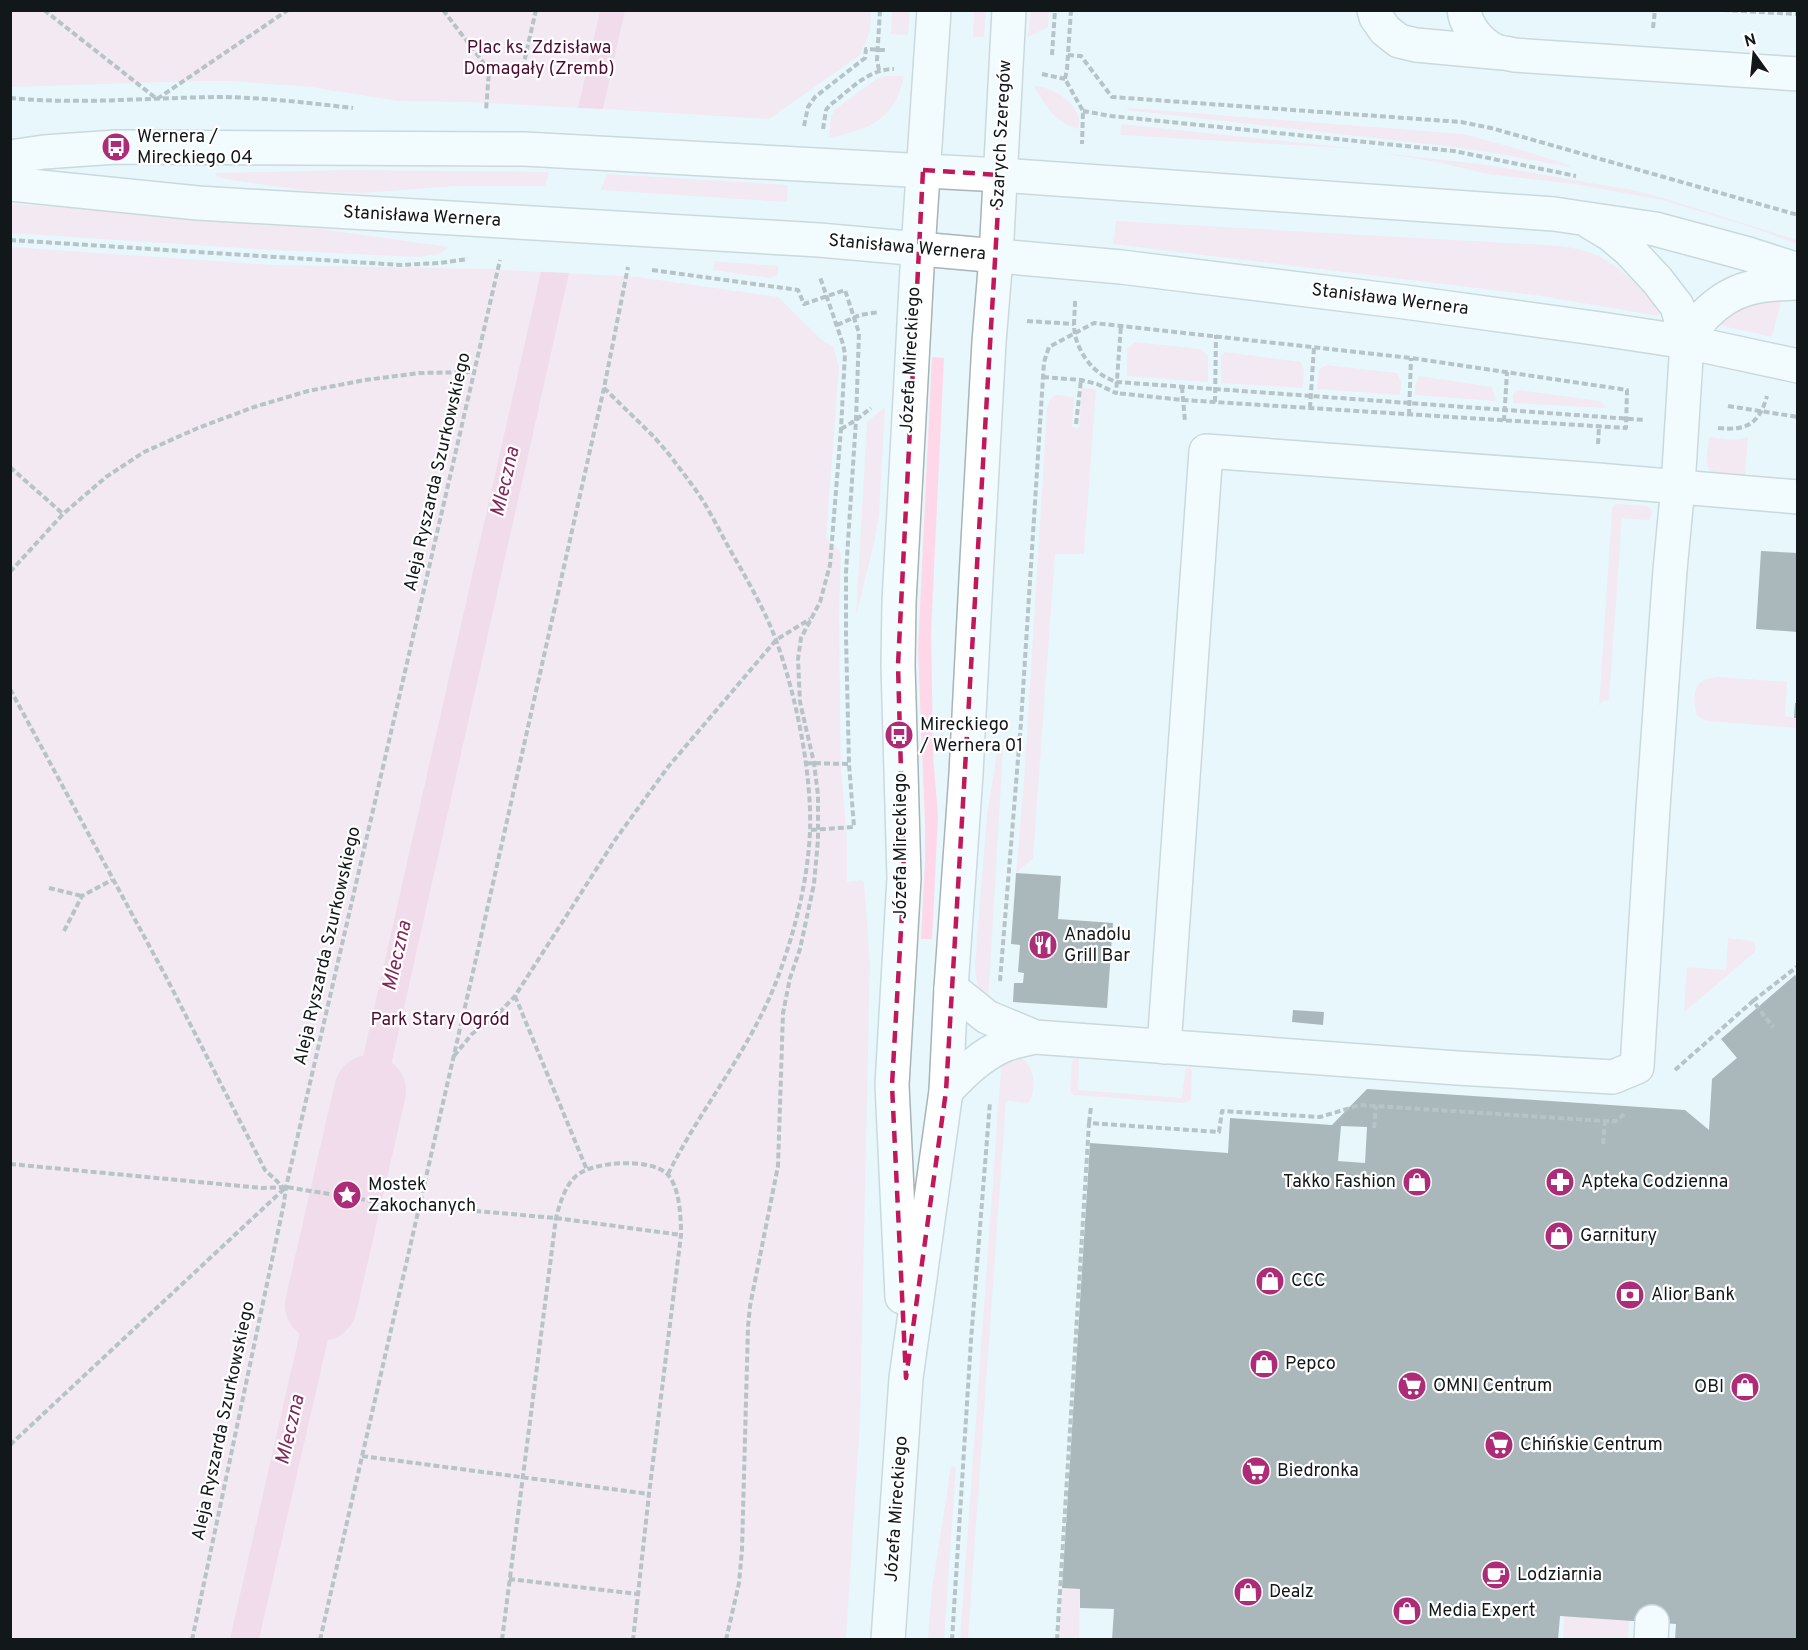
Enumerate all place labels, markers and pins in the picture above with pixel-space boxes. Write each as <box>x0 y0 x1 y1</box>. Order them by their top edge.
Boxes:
place label: Wernera / Mireckiego 04 <box>137 126 253 170</box>
bus stop icon: Wernera / Mireckiego 04 <box>100 131 132 163</box>
place label: Mireckiego / Wernera 01 <box>919 714 1023 758</box>
bus stop icon: Mireckiego / Wernera 01 <box>883 719 915 751</box>
place label: Anadolu Grill Bar <box>1064 924 1131 968</box>
restaurant icon: Anadolu Grill Bar <box>1027 929 1059 961</box>
shop icon: Takko Fashion <box>1401 1166 1433 1198</box>
pharmacy icon: Apteka Codzienna <box>1544 1166 1576 1198</box>
place label: Takko Fashion <box>1283 1171 1396 1194</box>
place label: Apteka Codzienna <box>1581 1171 1728 1194</box>
place label: Mostek Zakochanych <box>368 1174 476 1218</box>
place icon: Mostek Zakochanych <box>331 1179 363 1211</box>
shop icon: Garnitury <box>1543 1220 1575 1252</box>
place label: Garnitury <box>1580 1225 1657 1248</box>
shop icon: CCC <box>1254 1265 1286 1297</box>
place label: CCC <box>1291 1270 1326 1293</box>
bank icon: Alior Bank <box>1614 1279 1646 1311</box>
place label: Alior Bank <box>1651 1284 1735 1307</box>
shop icon: Pepco <box>1248 1348 1280 1380</box>
place label: Pepco <box>1285 1353 1336 1376</box>
supermarket icon: OMNI Centrum <box>1396 1370 1428 1402</box>
shop icon: OBI <box>1729 1371 1761 1403</box>
place label: OMNI Centrum <box>1433 1375 1552 1398</box>
place label: OBI <box>1694 1376 1724 1399</box>
supermarket icon: Chińskie Centrum <box>1483 1429 1515 1461</box>
place label: Chińskie Centrum <box>1520 1434 1663 1457</box>
supermarket icon: Biedronka <box>1240 1455 1272 1487</box>
place label: Biedronka <box>1277 1460 1359 1483</box>
cafe icon: Lodziarnia <box>1480 1559 1512 1591</box>
place label: Lodziarnia <box>1517 1564 1602 1587</box>
shop icon: Dealz <box>1232 1576 1264 1608</box>
place label: Dealz <box>1269 1581 1314 1604</box>
shop icon: Media Expert <box>1391 1595 1423 1627</box>
place label: Media Expert <box>1428 1600 1536 1623</box>

